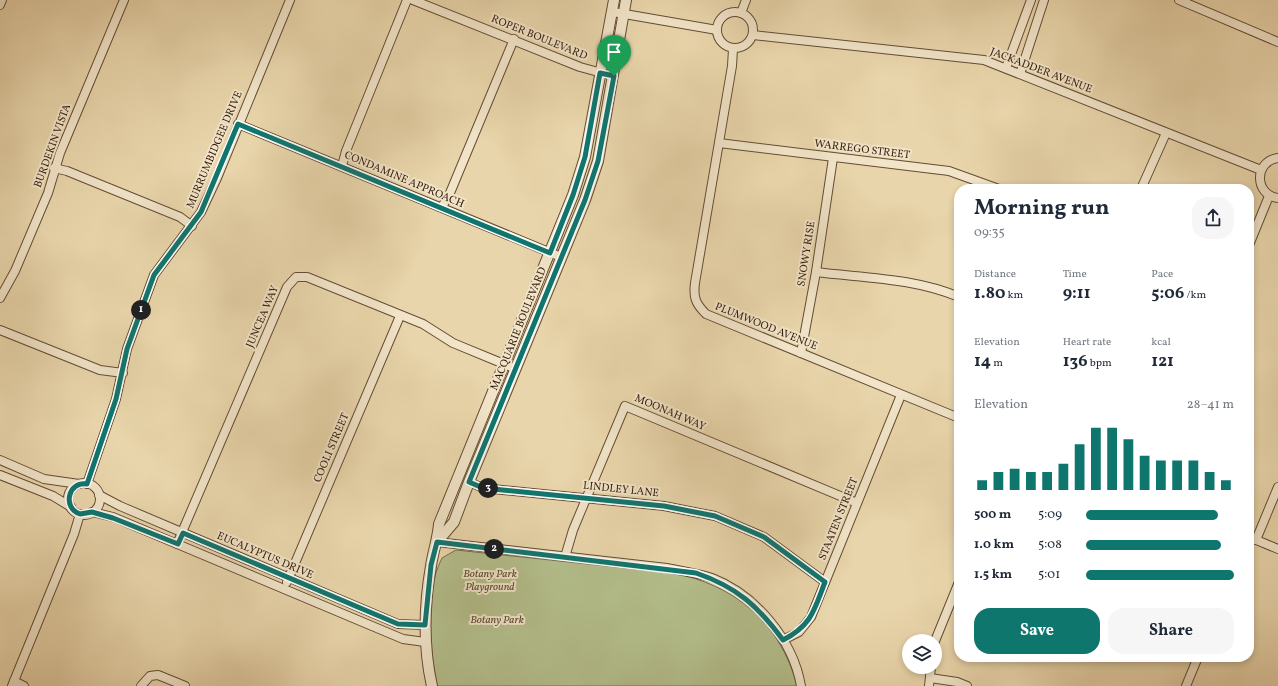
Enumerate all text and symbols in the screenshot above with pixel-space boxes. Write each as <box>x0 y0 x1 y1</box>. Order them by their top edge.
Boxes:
street label: ROPER BOULEVARD <box>489 12 589 64</box>
pin <box>597 35 631 76</box>
icon: arrive <box>603 41 625 63</box>
street label: JACKADDER AVENUE <box>988 45 1095 98</box>
street label: MURRUMBIDGEE DRIVE <box>183 89 247 211</box>
street label: BURDEKIN VISTA <box>31 102 75 190</box>
street label: WARREGO STREET <box>813 137 911 163</box>
street label: CONDAMINE APPROACH <box>342 148 466 212</box>
text: Morning run <box>974 193 1109 224</box>
button: share <box>1192 197 1234 239</box>
street label: SNOWY RISE <box>794 220 820 288</box>
text: 09:35 <box>974 224 1005 242</box>
street label: MACQUARIE BOULEVARD <box>487 265 551 393</box>
text: Distance <box>974 267 1016 282</box>
text: Time <box>1063 267 1087 282</box>
text: Pace <box>1151 267 1173 282</box>
text: 1.80 <box>974 282 1005 305</box>
text: 9:11 <box>1063 282 1091 305</box>
text: 5:06 <box>1151 282 1184 305</box>
street label: JUNCEA WAY <box>243 284 283 350</box>
text: km <box>1005 288 1023 303</box>
text: /km <box>1184 288 1206 303</box>
pin: 1 <box>131 300 151 320</box>
street label: PLUMWOOD AVENUE <box>712 300 820 355</box>
text: 1 <box>139 302 143 317</box>
text: Elevation <box>974 335 1020 350</box>
text: Heart rate <box>1063 335 1111 350</box>
text: kcal <box>1151 335 1171 350</box>
text: 14 <box>974 350 991 373</box>
text: 136 <box>1063 350 1088 373</box>
text: 121 <box>1151 350 1174 373</box>
text: m <box>991 356 1003 371</box>
text: bpm <box>1088 356 1112 371</box>
street label: MOONAH WAY <box>632 391 708 435</box>
text: Elevation <box>974 396 1028 414</box>
text: 28–41 m <box>1187 396 1234 414</box>
street label: COOLI STREET <box>311 410 354 485</box>
street label: STAATEN STREET <box>816 475 863 563</box>
pin: 3 <box>478 478 498 498</box>
street label: LINDLEY LANE <box>582 479 660 501</box>
text: 3 <box>485 480 491 495</box>
text: 500 m <box>974 506 1011 524</box>
text: 5:09 <box>1038 506 1062 524</box>
street label: EUCALYPTUS DRIVE <box>214 529 316 583</box>
text: 1.0 km <box>974 536 1014 554</box>
text: 5:08 <box>1038 536 1062 554</box>
pin: 2 <box>484 539 504 559</box>
text: 2 <box>491 541 497 556</box>
text: 1.5 km <box>974 566 1012 584</box>
text: 5:01 <box>1038 566 1060 584</box>
park label: Botany Park Playground <box>463 567 517 595</box>
button: Save <box>974 608 1100 654</box>
button: Share <box>1108 608 1234 654</box>
park label: Botany Park <box>470 613 524 628</box>
map controls <box>902 634 942 674</box>
button: layers <box>902 634 942 674</box>

